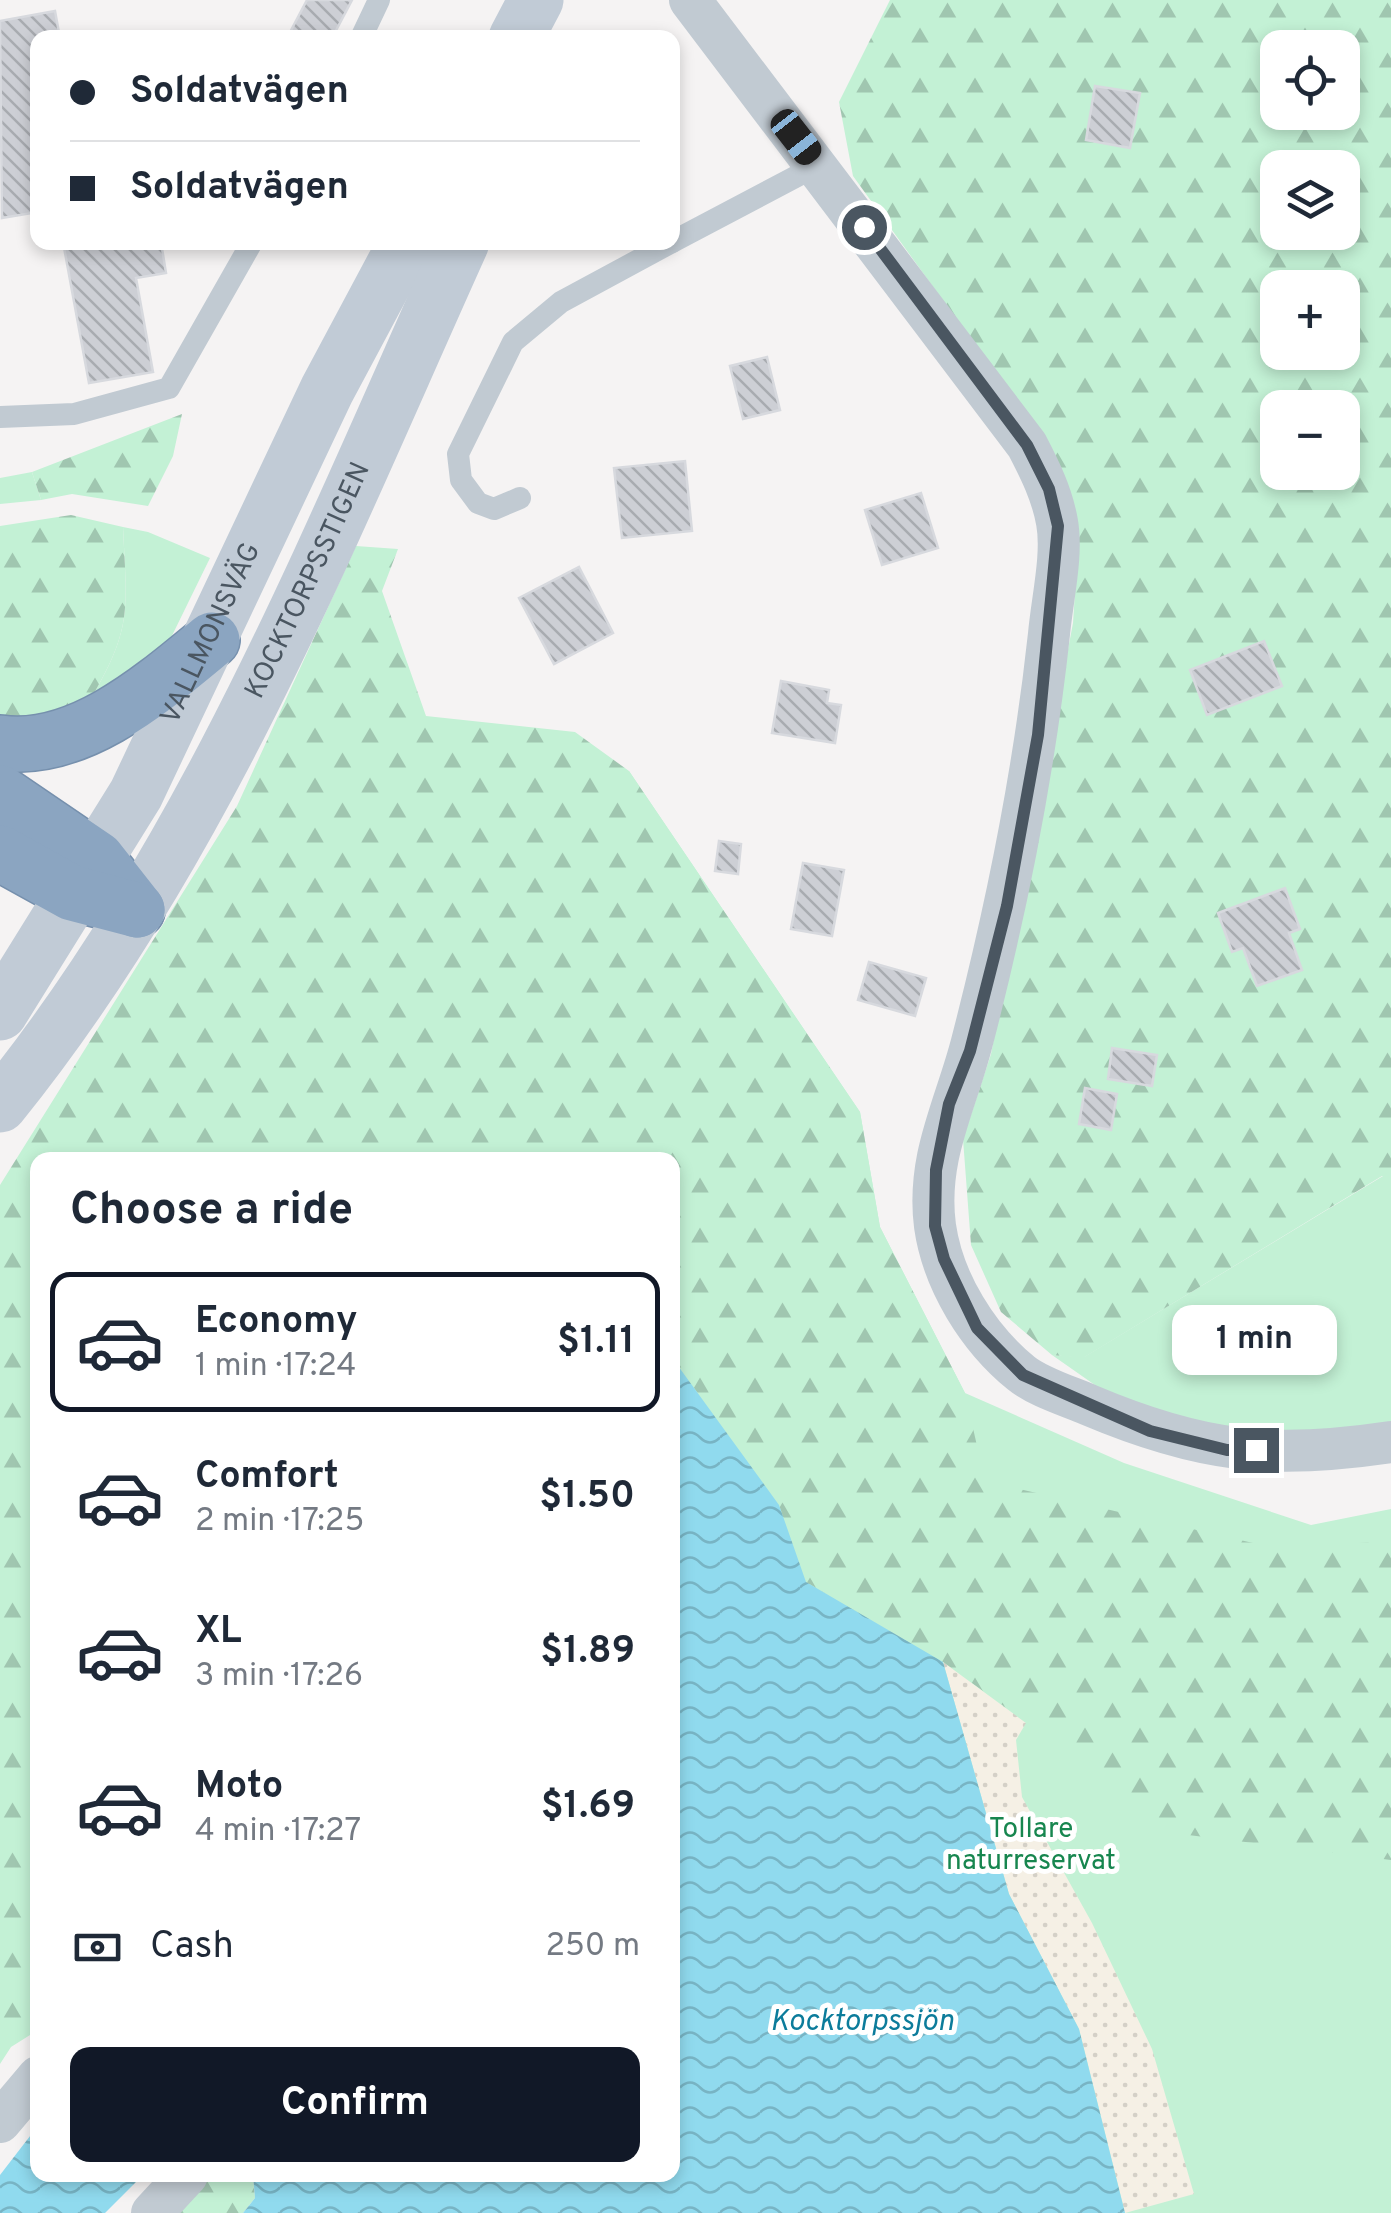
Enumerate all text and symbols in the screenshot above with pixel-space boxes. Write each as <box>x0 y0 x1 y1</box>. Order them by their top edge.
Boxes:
map controls <box>1260 30 1360 490</box>
button: locate <box>1260 30 1360 130</box>
text: Soldatvägen <box>130 68 349 117</box>
car <box>766 104 826 170</box>
button: layers <box>1260 150 1360 250</box>
text: Soldatvägen <box>130 164 349 213</box>
route start <box>842 205 887 250</box>
button: + <box>1260 270 1360 370</box>
button: − <box>1260 390 1360 490</box>
street label: KOCKTORPSSTIGEN <box>238 457 380 705</box>
street label: VALLMONSVÄG <box>153 537 270 730</box>
text: Choose a ride <box>70 1183 353 1240</box>
icon: car <box>75 1297 165 1387</box>
text: Economy <box>195 1298 357 1347</box>
callout: 1 min <box>1174 1305 1338 1375</box>
text: $1.11 <box>557 1318 635 1367</box>
text: 1 min <box>1216 1320 1293 1360</box>
text: 1 min · 17:24 <box>195 1347 356 1387</box>
route end <box>1234 1428 1279 1473</box>
icon: car <box>75 1452 165 1542</box>
text: Comfort <box>195 1453 339 1502</box>
text: $1.50 <box>539 1473 635 1522</box>
text: 2 min · 17:25 <box>195 1502 364 1542</box>
icon: car <box>75 1607 165 1697</box>
text: XL <box>195 1608 242 1657</box>
text: $1.89 <box>540 1628 635 1677</box>
text: 3 min · 17:26 <box>195 1657 363 1697</box>
icon: car <box>75 1762 165 1852</box>
text: Moto <box>195 1763 283 1812</box>
text: $1.69 <box>541 1783 635 1832</box>
text: 4 min · 17:27 <box>195 1812 361 1852</box>
park label: Tollare naturreservat <box>946 1812 1116 1880</box>
icon: cash <box>70 1920 125 1975</box>
text: Cash <box>150 1923 234 1972</box>
text: 250 m <box>545 1927 640 1967</box>
water label: Kocktorpssjön <box>770 2004 954 2041</box>
button: Confirm <box>70 2047 640 2162</box>

